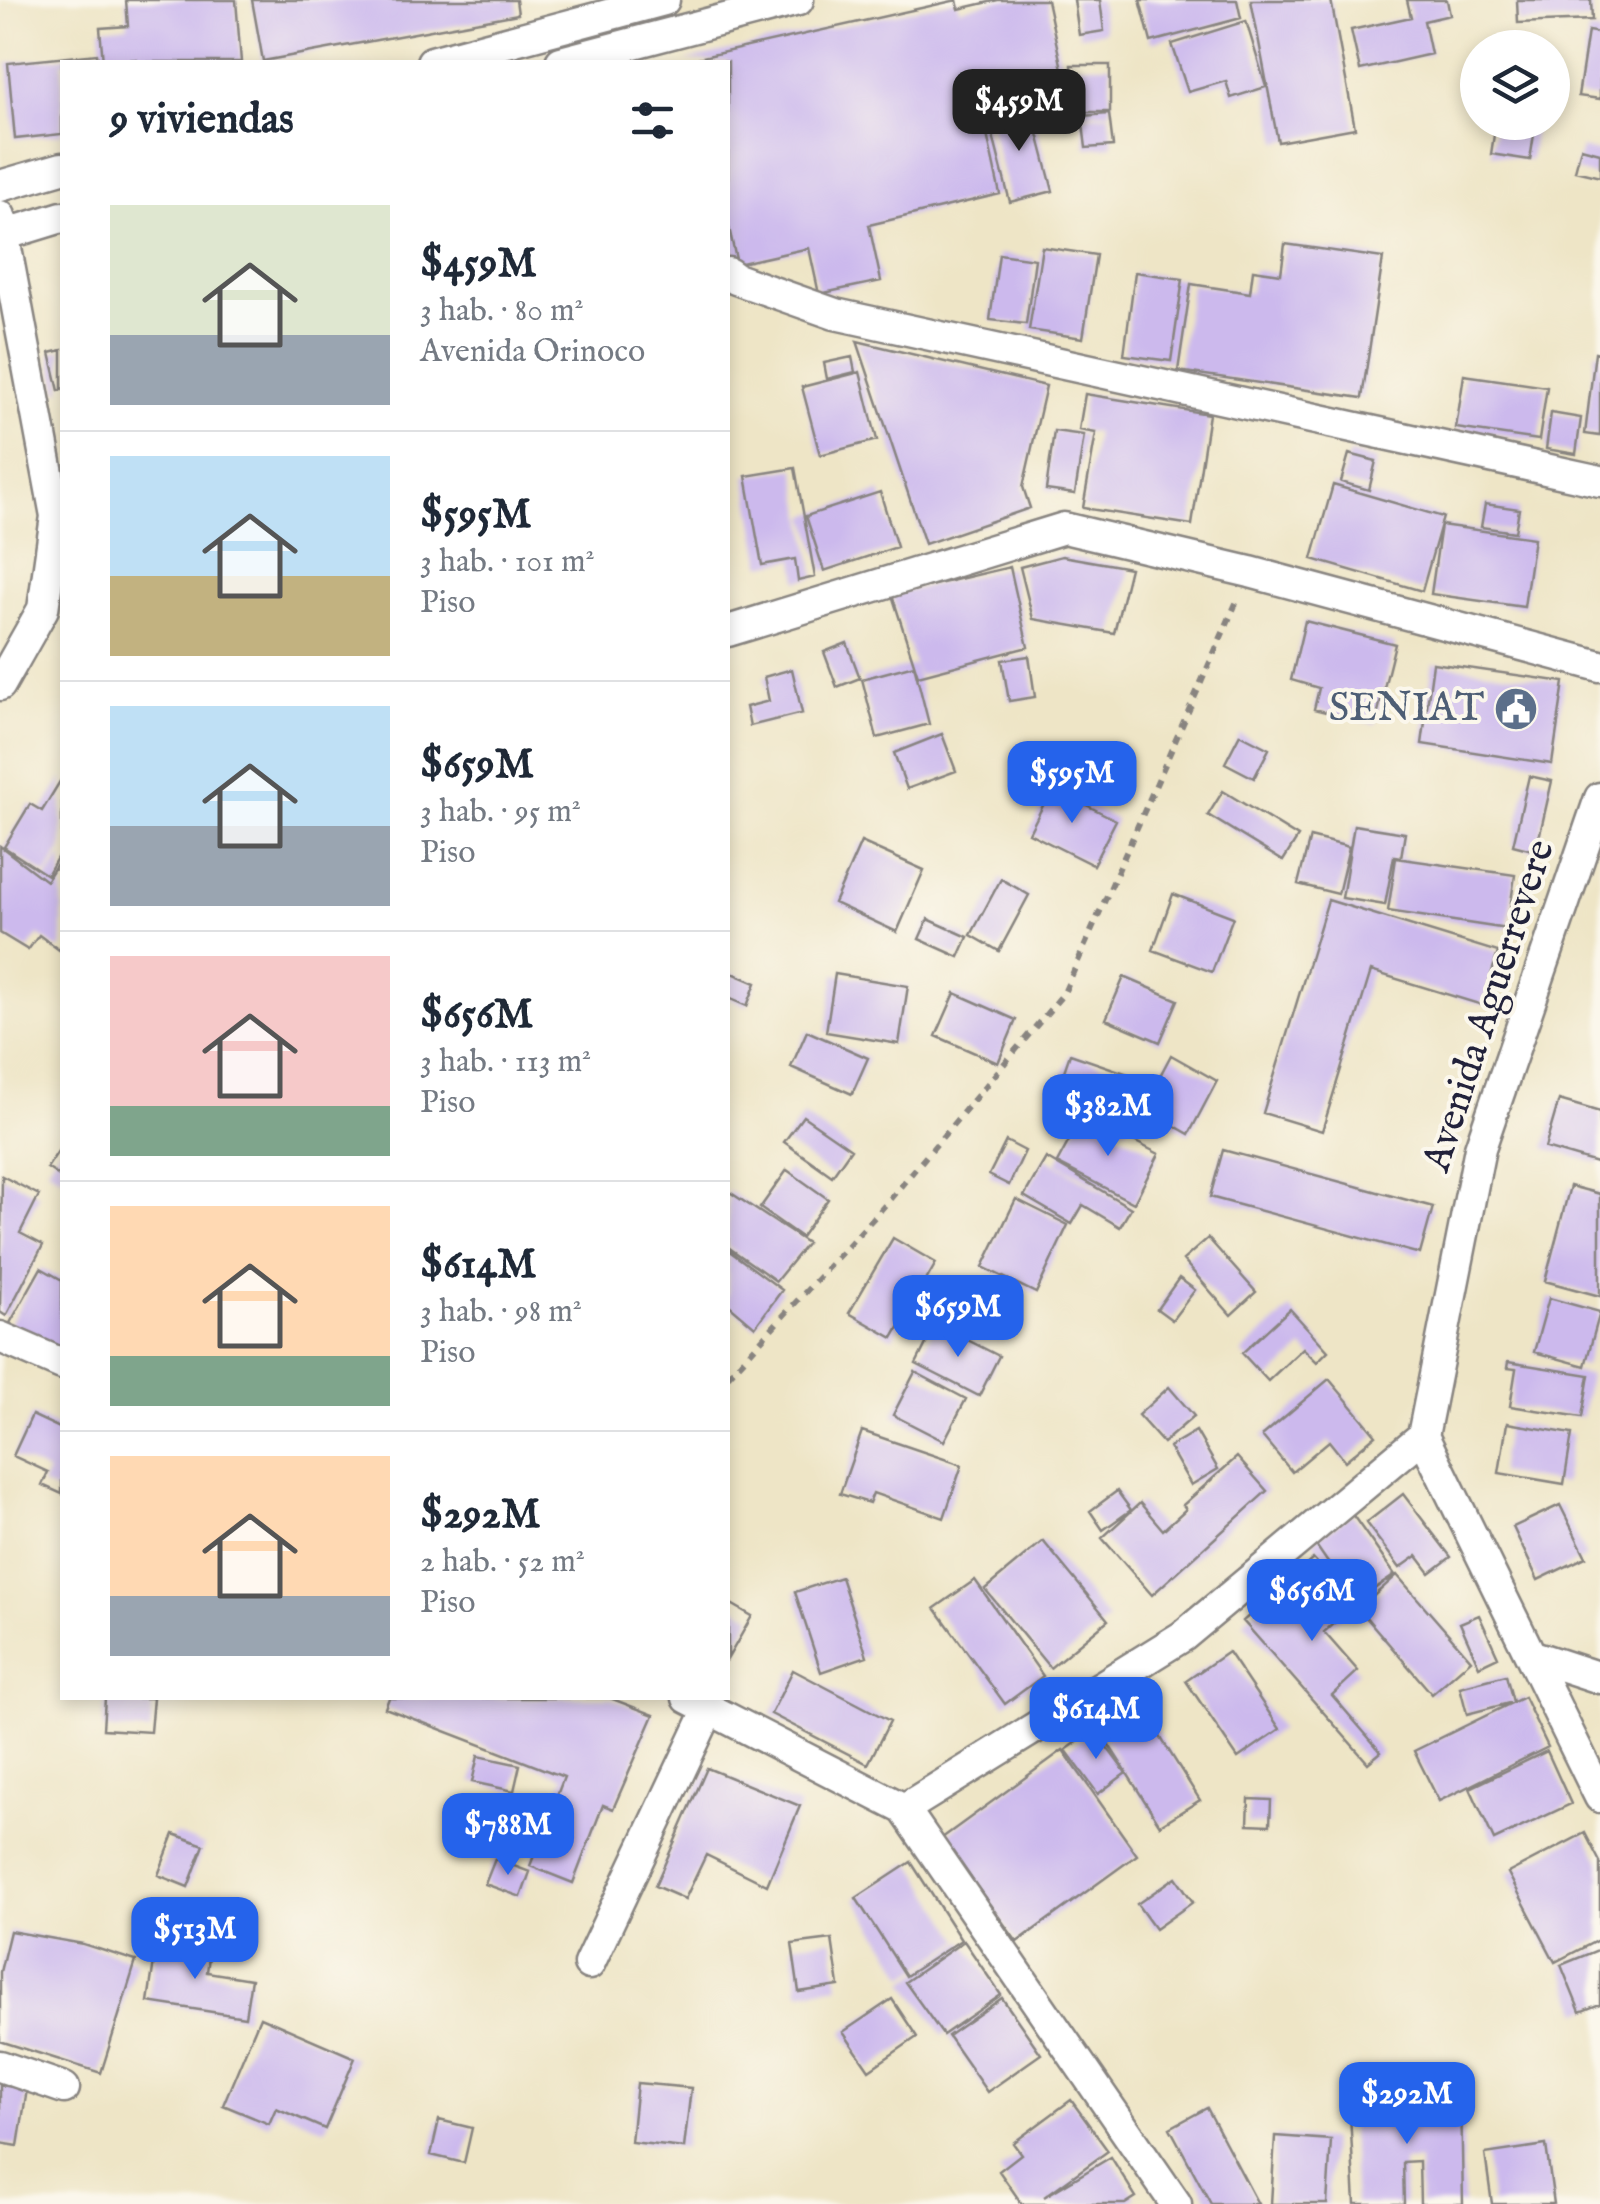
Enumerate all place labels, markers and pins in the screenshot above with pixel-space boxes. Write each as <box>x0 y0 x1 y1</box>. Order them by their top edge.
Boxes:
pin: $459M <box>949 69 1089 154</box>
place label: SENIAT <box>1329 684 1484 735</box>
public building icon: SENIAT <box>1493 686 1539 732</box>
pin: $595M <box>1002 741 1142 826</box>
pin: $382M <box>1038 1074 1178 1159</box>
pin: $659M <box>888 1275 1028 1360</box>
pin: $656M <box>1242 1559 1382 1644</box>
pin: $614M <box>1026 1677 1166 1762</box>
pin: $788M <box>438 1793 578 1878</box>
pin: $513M <box>125 1897 265 1982</box>
pin: $292M <box>1337 2062 1477 2147</box>

